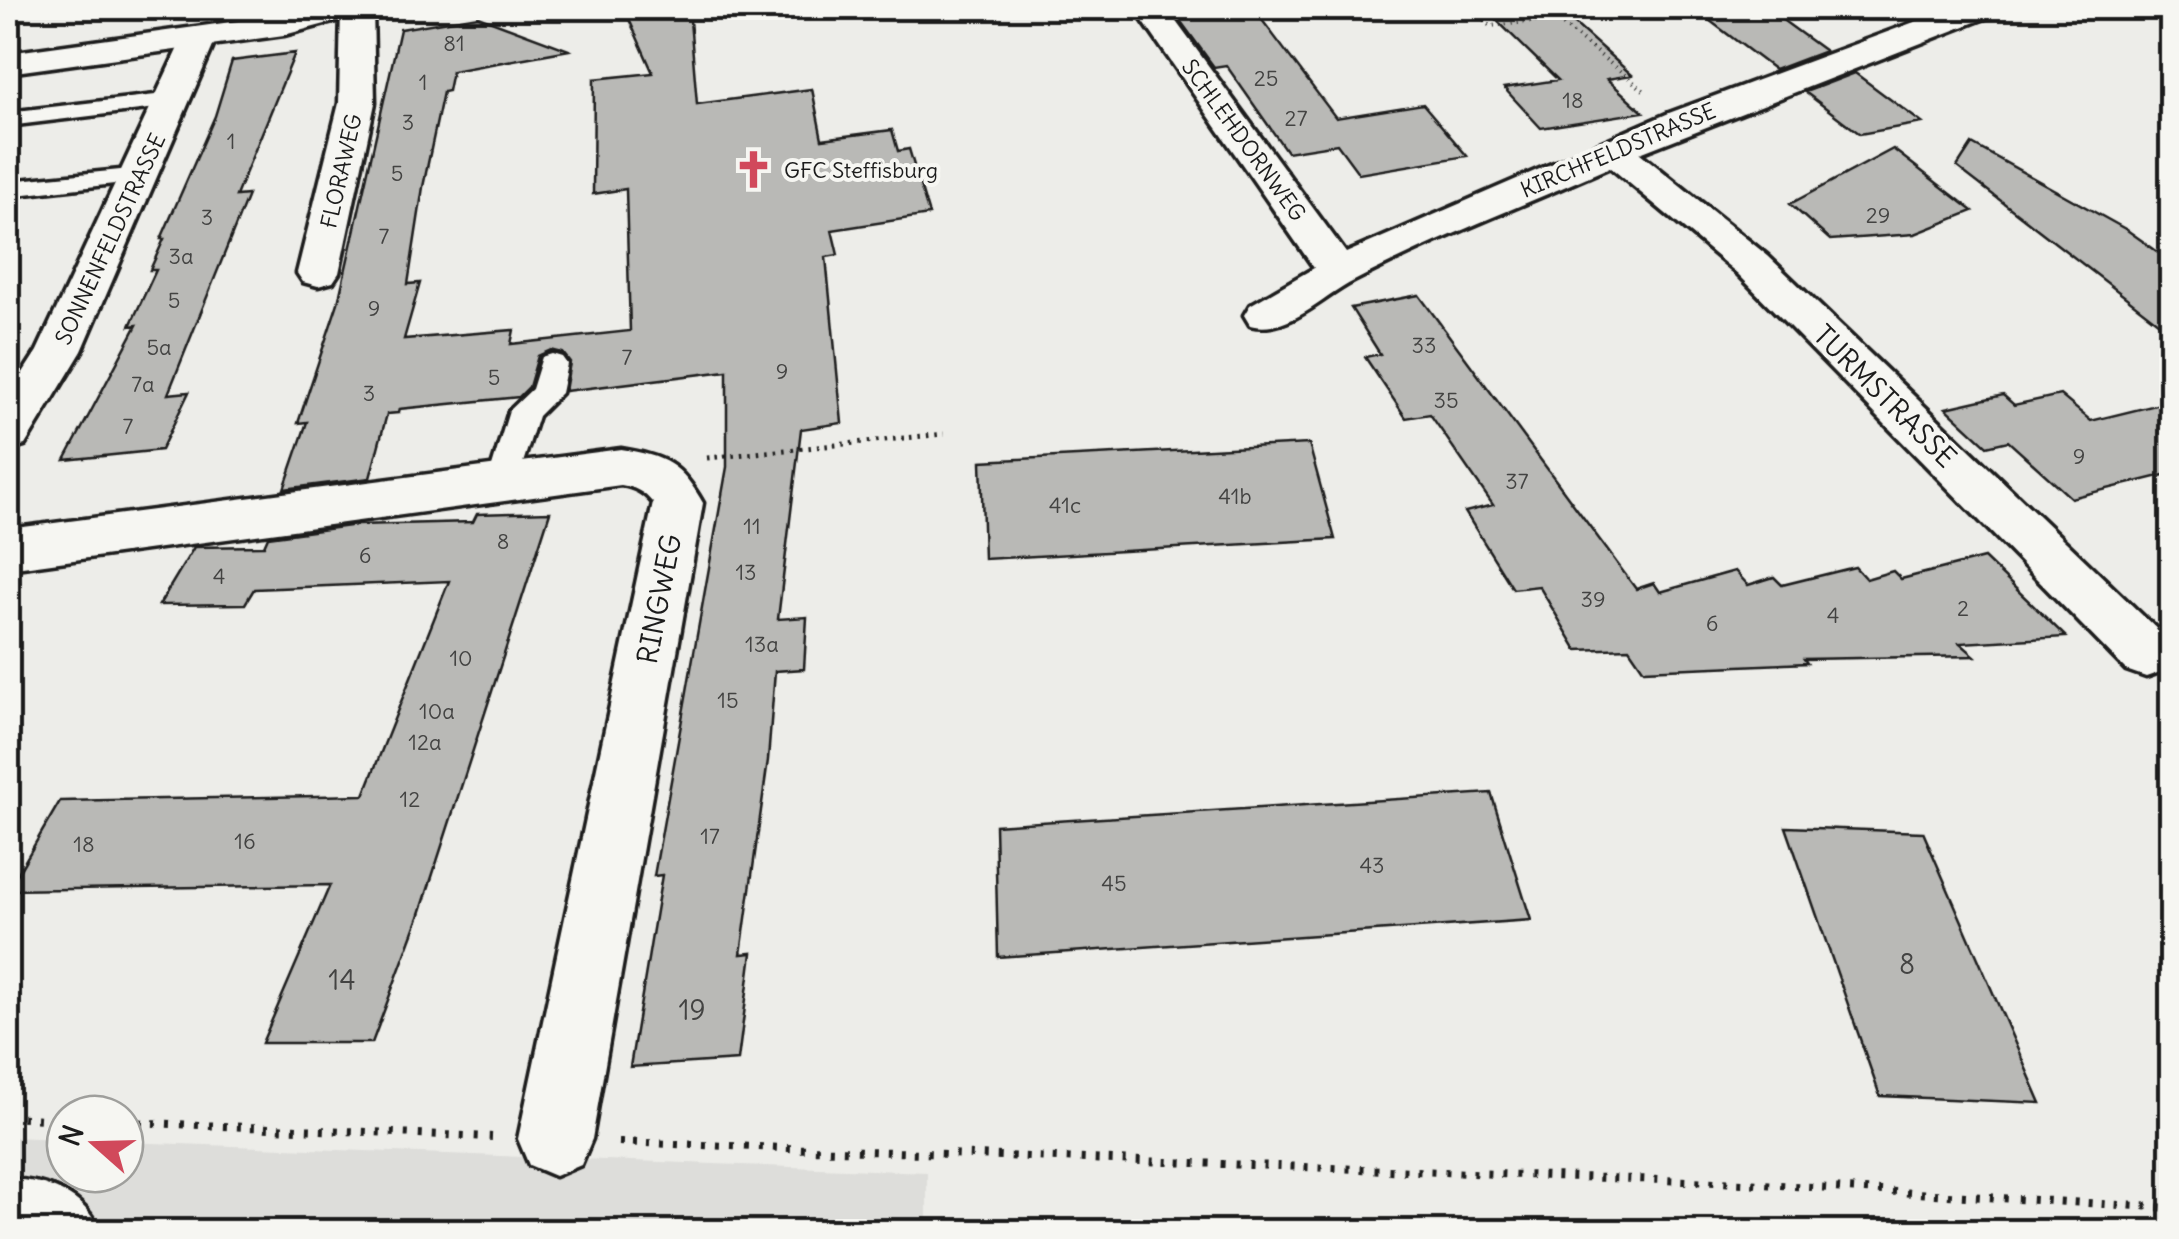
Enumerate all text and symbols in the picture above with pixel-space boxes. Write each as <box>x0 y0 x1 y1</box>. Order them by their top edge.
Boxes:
house number: 81 <box>443 29 465 57</box>
street label: SCHLEHDORNWEG <box>1176 54 1312 226</box>
house number: 25 <box>1254 64 1278 92</box>
house number: 1 <box>419 68 427 96</box>
house number: 18 <box>1562 86 1584 114</box>
street label: KIRCHFELDSTRASSE <box>1516 96 1720 204</box>
house number: 27 <box>1285 104 1308 132</box>
house number: 3 <box>402 108 414 136</box>
street label: FLORAWEG <box>314 111 368 231</box>
house number: 1 <box>227 127 235 155</box>
street label: SONNENFELDSTRASSE <box>49 129 171 349</box>
church icon: GFC Steffisburg <box>733 149 775 191</box>
place label: GFC Steffisburg <box>784 156 938 184</box>
house number: 5 <box>391 159 403 187</box>
house number: 29 <box>1866 201 1890 229</box>
house number: 3 <box>201 203 213 231</box>
house number: 7 <box>379 222 390 250</box>
house number: 3a <box>168 242 194 270</box>
house number: 5 <box>168 286 180 314</box>
house number: 9 <box>368 294 380 322</box>
street label: TURMSTRASSE <box>1806 317 1964 475</box>
house number: 33 <box>1412 331 1437 359</box>
house number: 5a <box>146 333 172 361</box>
house number: 7 <box>622 343 633 371</box>
house number: 9 <box>776 357 788 385</box>
house number: 5 <box>488 363 500 391</box>
house number: 7a <box>131 370 155 398</box>
house number: 3 <box>363 379 375 407</box>
house number: 35 <box>1433 386 1459 414</box>
house number: 7 <box>123 412 134 440</box>
house number: 9 <box>2073 442 2085 470</box>
house number: 37 <box>1505 467 1529 495</box>
house number: 41b <box>1218 482 1252 510</box>
house number: 41c <box>1049 491 1081 519</box>
house number: 11 <box>743 512 761 540</box>
house number: 8 <box>497 527 509 555</box>
street label: RINGWEG <box>629 531 689 667</box>
house number: 6 <box>359 541 371 569</box>
house number: 13 <box>735 558 757 586</box>
house number: 4 <box>213 562 225 590</box>
house number: 39 <box>1580 585 1606 613</box>
house number: 2 <box>1957 594 1969 622</box>
house number: 4 <box>1827 601 1839 629</box>
house number: 6 <box>1706 609 1718 637</box>
house number: 13a <box>745 630 779 658</box>
house number: 10 <box>449 644 473 672</box>
house number: 15 <box>717 686 739 714</box>
house number: 10a <box>419 697 455 725</box>
house number: 12a <box>408 728 442 756</box>
house number: 12 <box>400 785 420 813</box>
house number: 17 <box>700 822 720 850</box>
house number: 16 <box>234 827 256 855</box>
house number: 18 <box>73 830 95 858</box>
house number: 43 <box>1359 851 1385 879</box>
house number: 45 <box>1101 869 1127 897</box>
house number: 8 <box>1899 946 1915 982</box>
house number: 14 <box>328 962 356 998</box>
house number: 19 <box>678 992 706 1028</box>
north arrow <box>45 1094 145 1194</box>
text: N <box>51 1120 92 1151</box>

